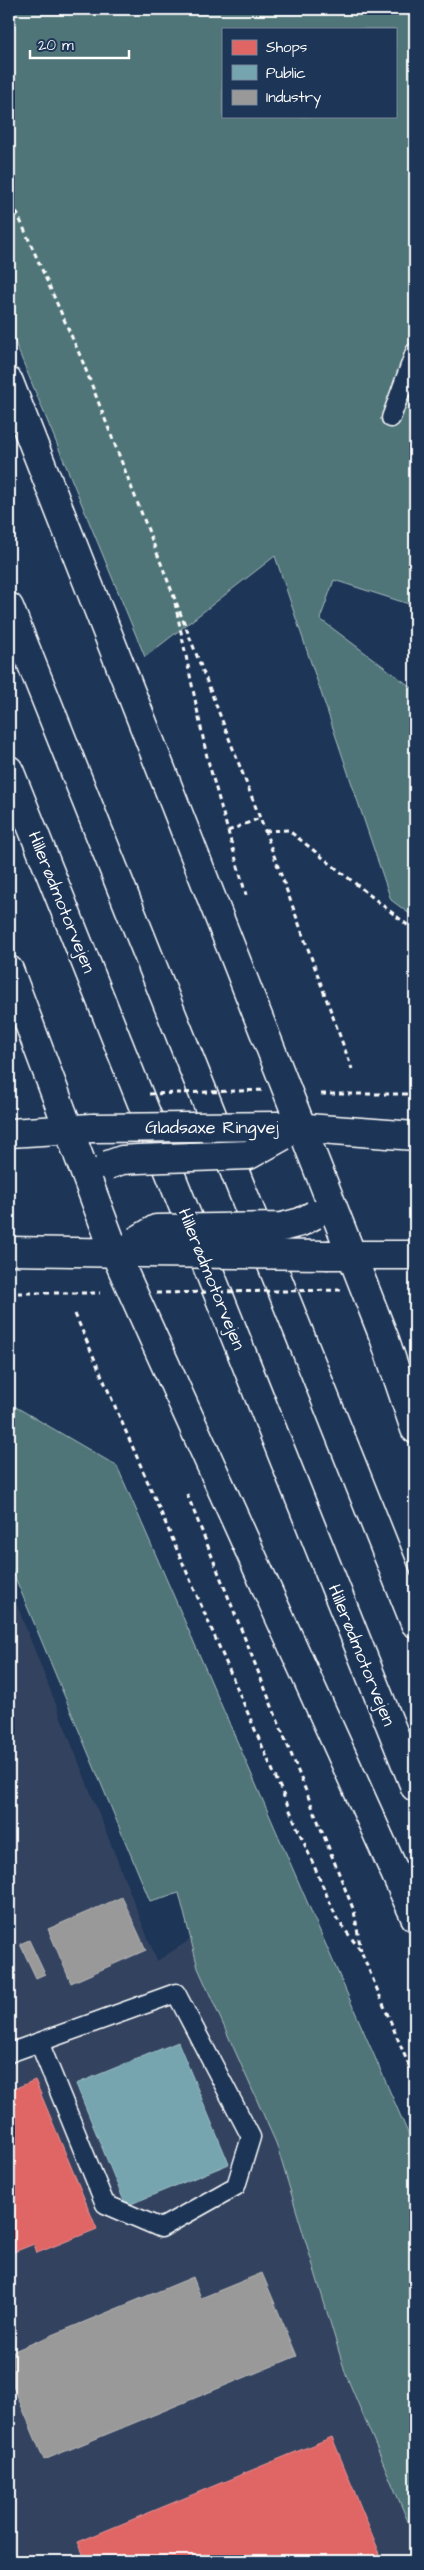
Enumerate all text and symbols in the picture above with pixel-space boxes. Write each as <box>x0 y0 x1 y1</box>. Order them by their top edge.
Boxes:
scale bar <box>30 28 129 60</box>
legend <box>222 28 396 118</box>
text: 20 m <box>38 35 74 56</box>
text: Shops <box>266 37 308 58</box>
text: Public <box>266 63 306 84</box>
text: Industry <box>266 87 321 109</box>
street label: Hillerødmotorvejen <box>22 828 101 977</box>
street label: Gladsaxe Ringvej <box>145 1115 279 1141</box>
street label: Hillerødmotorvejen <box>172 1205 251 1354</box>
street label: Hillerødmotorvejen <box>322 1581 401 1730</box>

